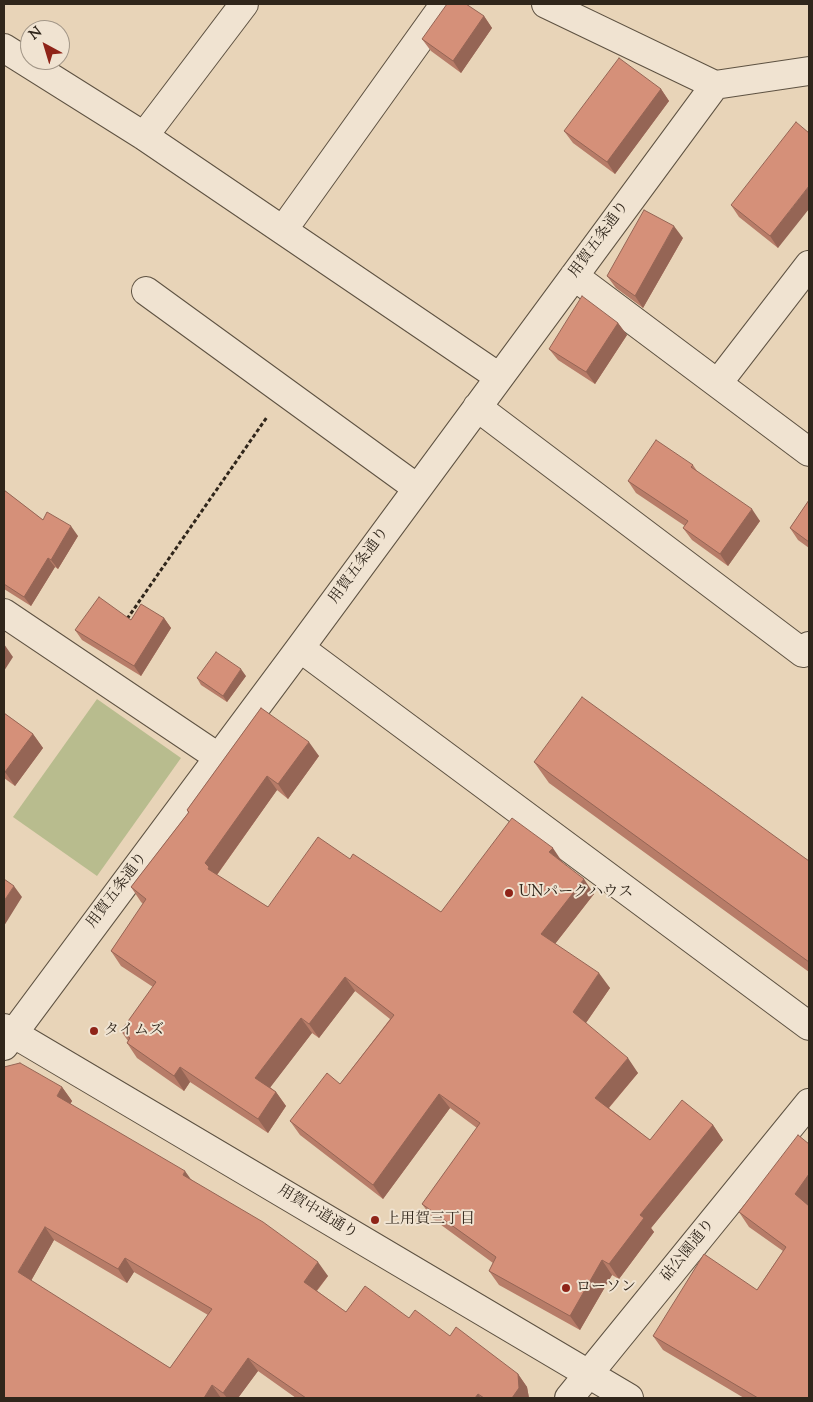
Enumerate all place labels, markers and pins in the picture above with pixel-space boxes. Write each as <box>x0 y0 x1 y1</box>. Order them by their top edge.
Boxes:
place label: UNパークハウス <box>519 884 633 902</box>
marker: UNパークハウス <box>503 887 515 899</box>
place label: タイムズ <box>104 1022 164 1040</box>
marker: タイムズ <box>88 1025 100 1037</box>
place label: 上用賀三丁目 <box>385 1211 475 1229</box>
marker: 上用賀三丁目 <box>369 1214 381 1226</box>
place label: ローソン <box>576 1279 636 1297</box>
marker: ローソン <box>560 1282 572 1294</box>

